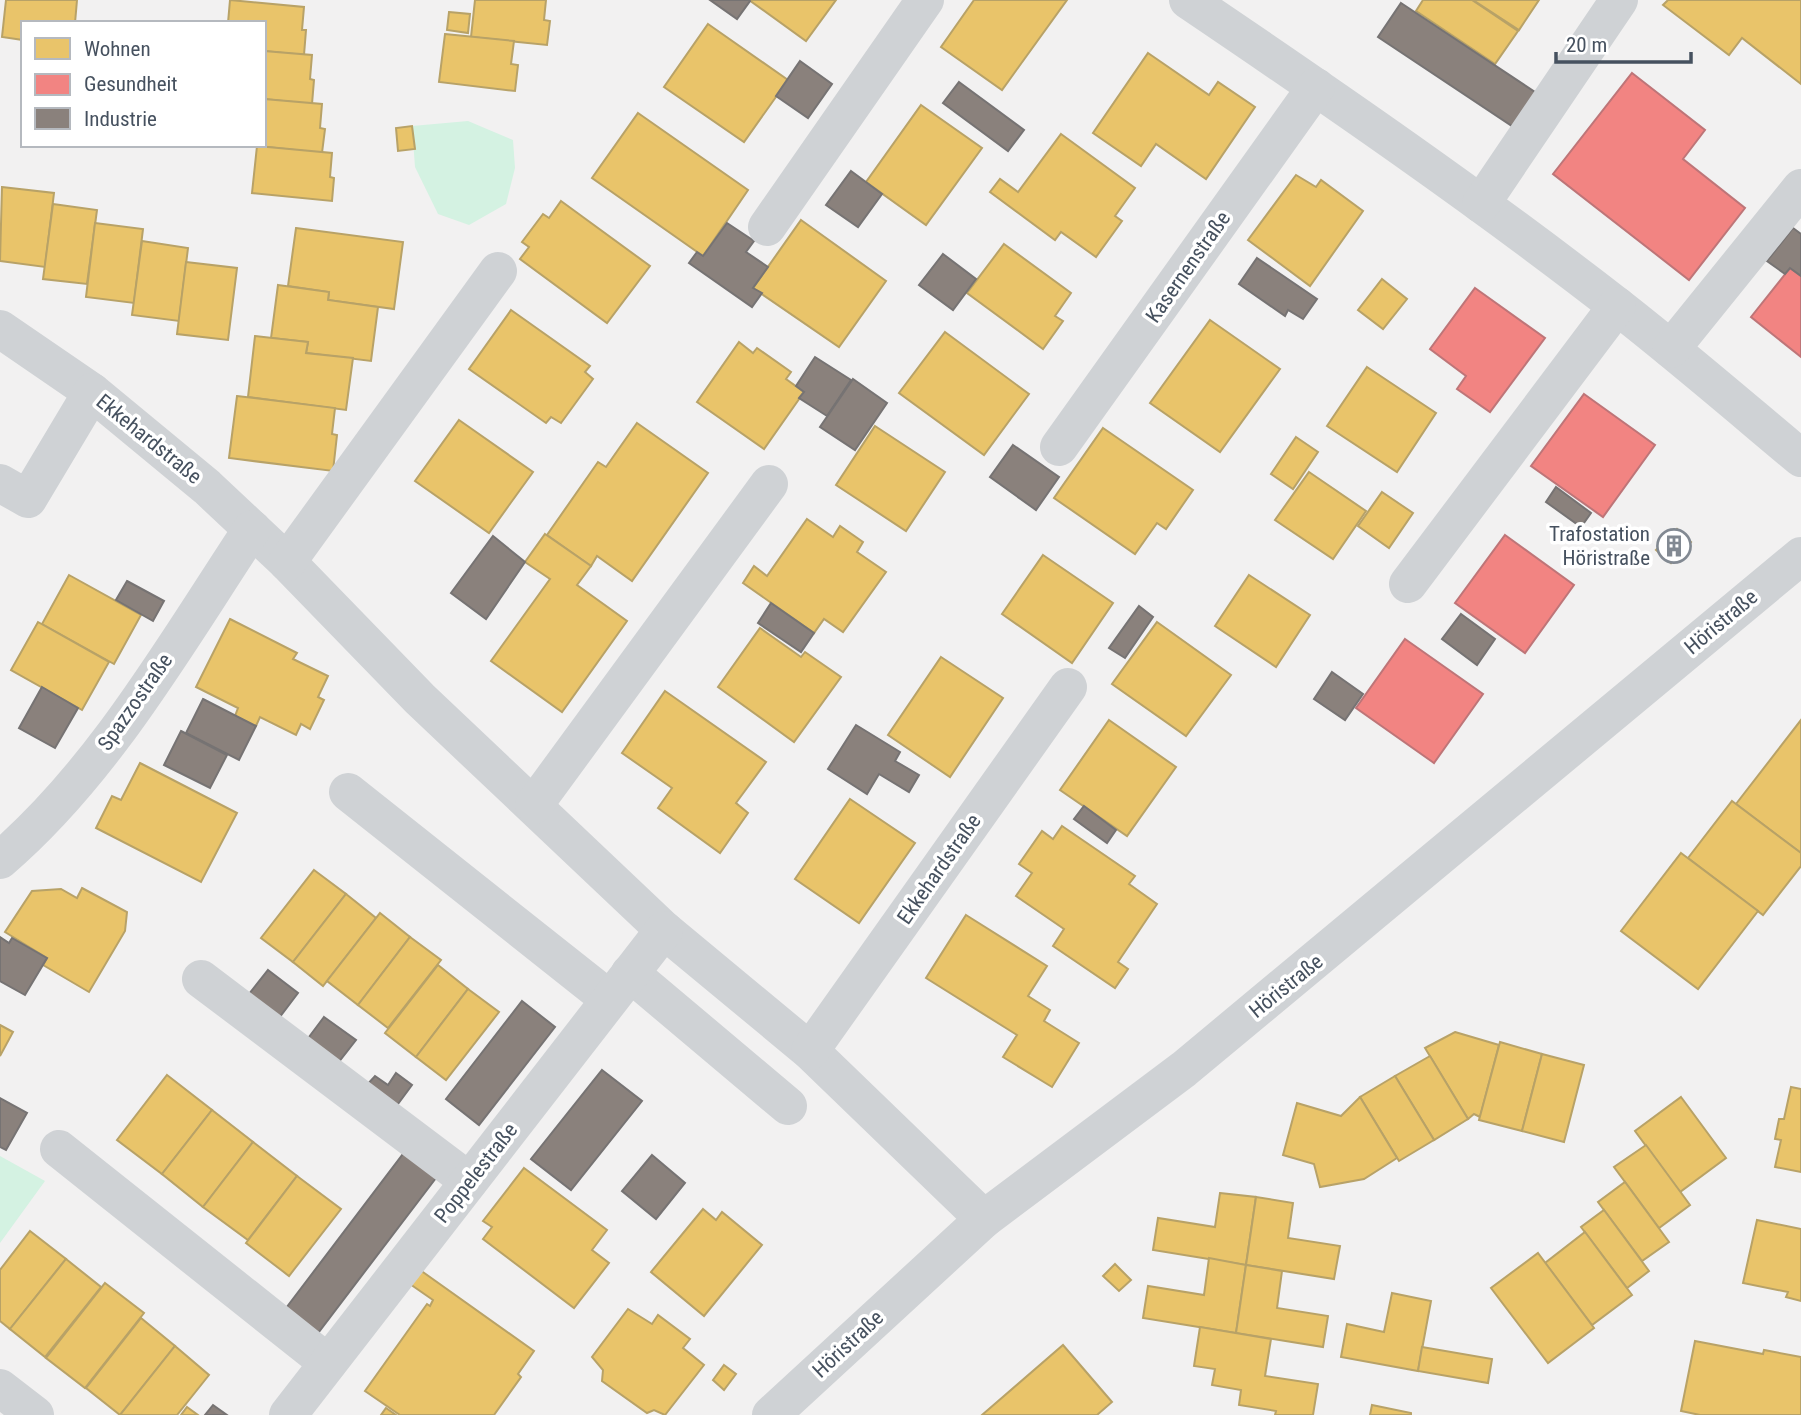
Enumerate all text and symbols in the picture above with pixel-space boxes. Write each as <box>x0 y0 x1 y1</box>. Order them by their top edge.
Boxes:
legend <box>21 21 266 147</box>
scale bar <box>1556 21 1691 65</box>
text: 20 m <box>1566 33 1607 57</box>
text: Wohnen <box>84 37 151 61</box>
text: Gesundheit <box>84 72 178 96</box>
text: Industrie <box>84 107 157 131</box>
street label: Kasernenstraße <box>1141 207 1235 327</box>
street label: Ekkehardstraße <box>92 389 207 489</box>
place label: Trafostation Höristraße <box>1549 522 1650 570</box>
building icon: Trafostation Höristraße <box>1655 527 1693 565</box>
street label: Höristraße <box>1680 585 1762 659</box>
street label: Spazzostraße <box>93 649 177 755</box>
street label: Ekkehardstraße <box>892 809 986 929</box>
street label: Höristraße <box>1244 949 1328 1023</box>
street label: Poppelestraße <box>430 1118 522 1228</box>
street label: Höristraße <box>808 1305 888 1383</box>

